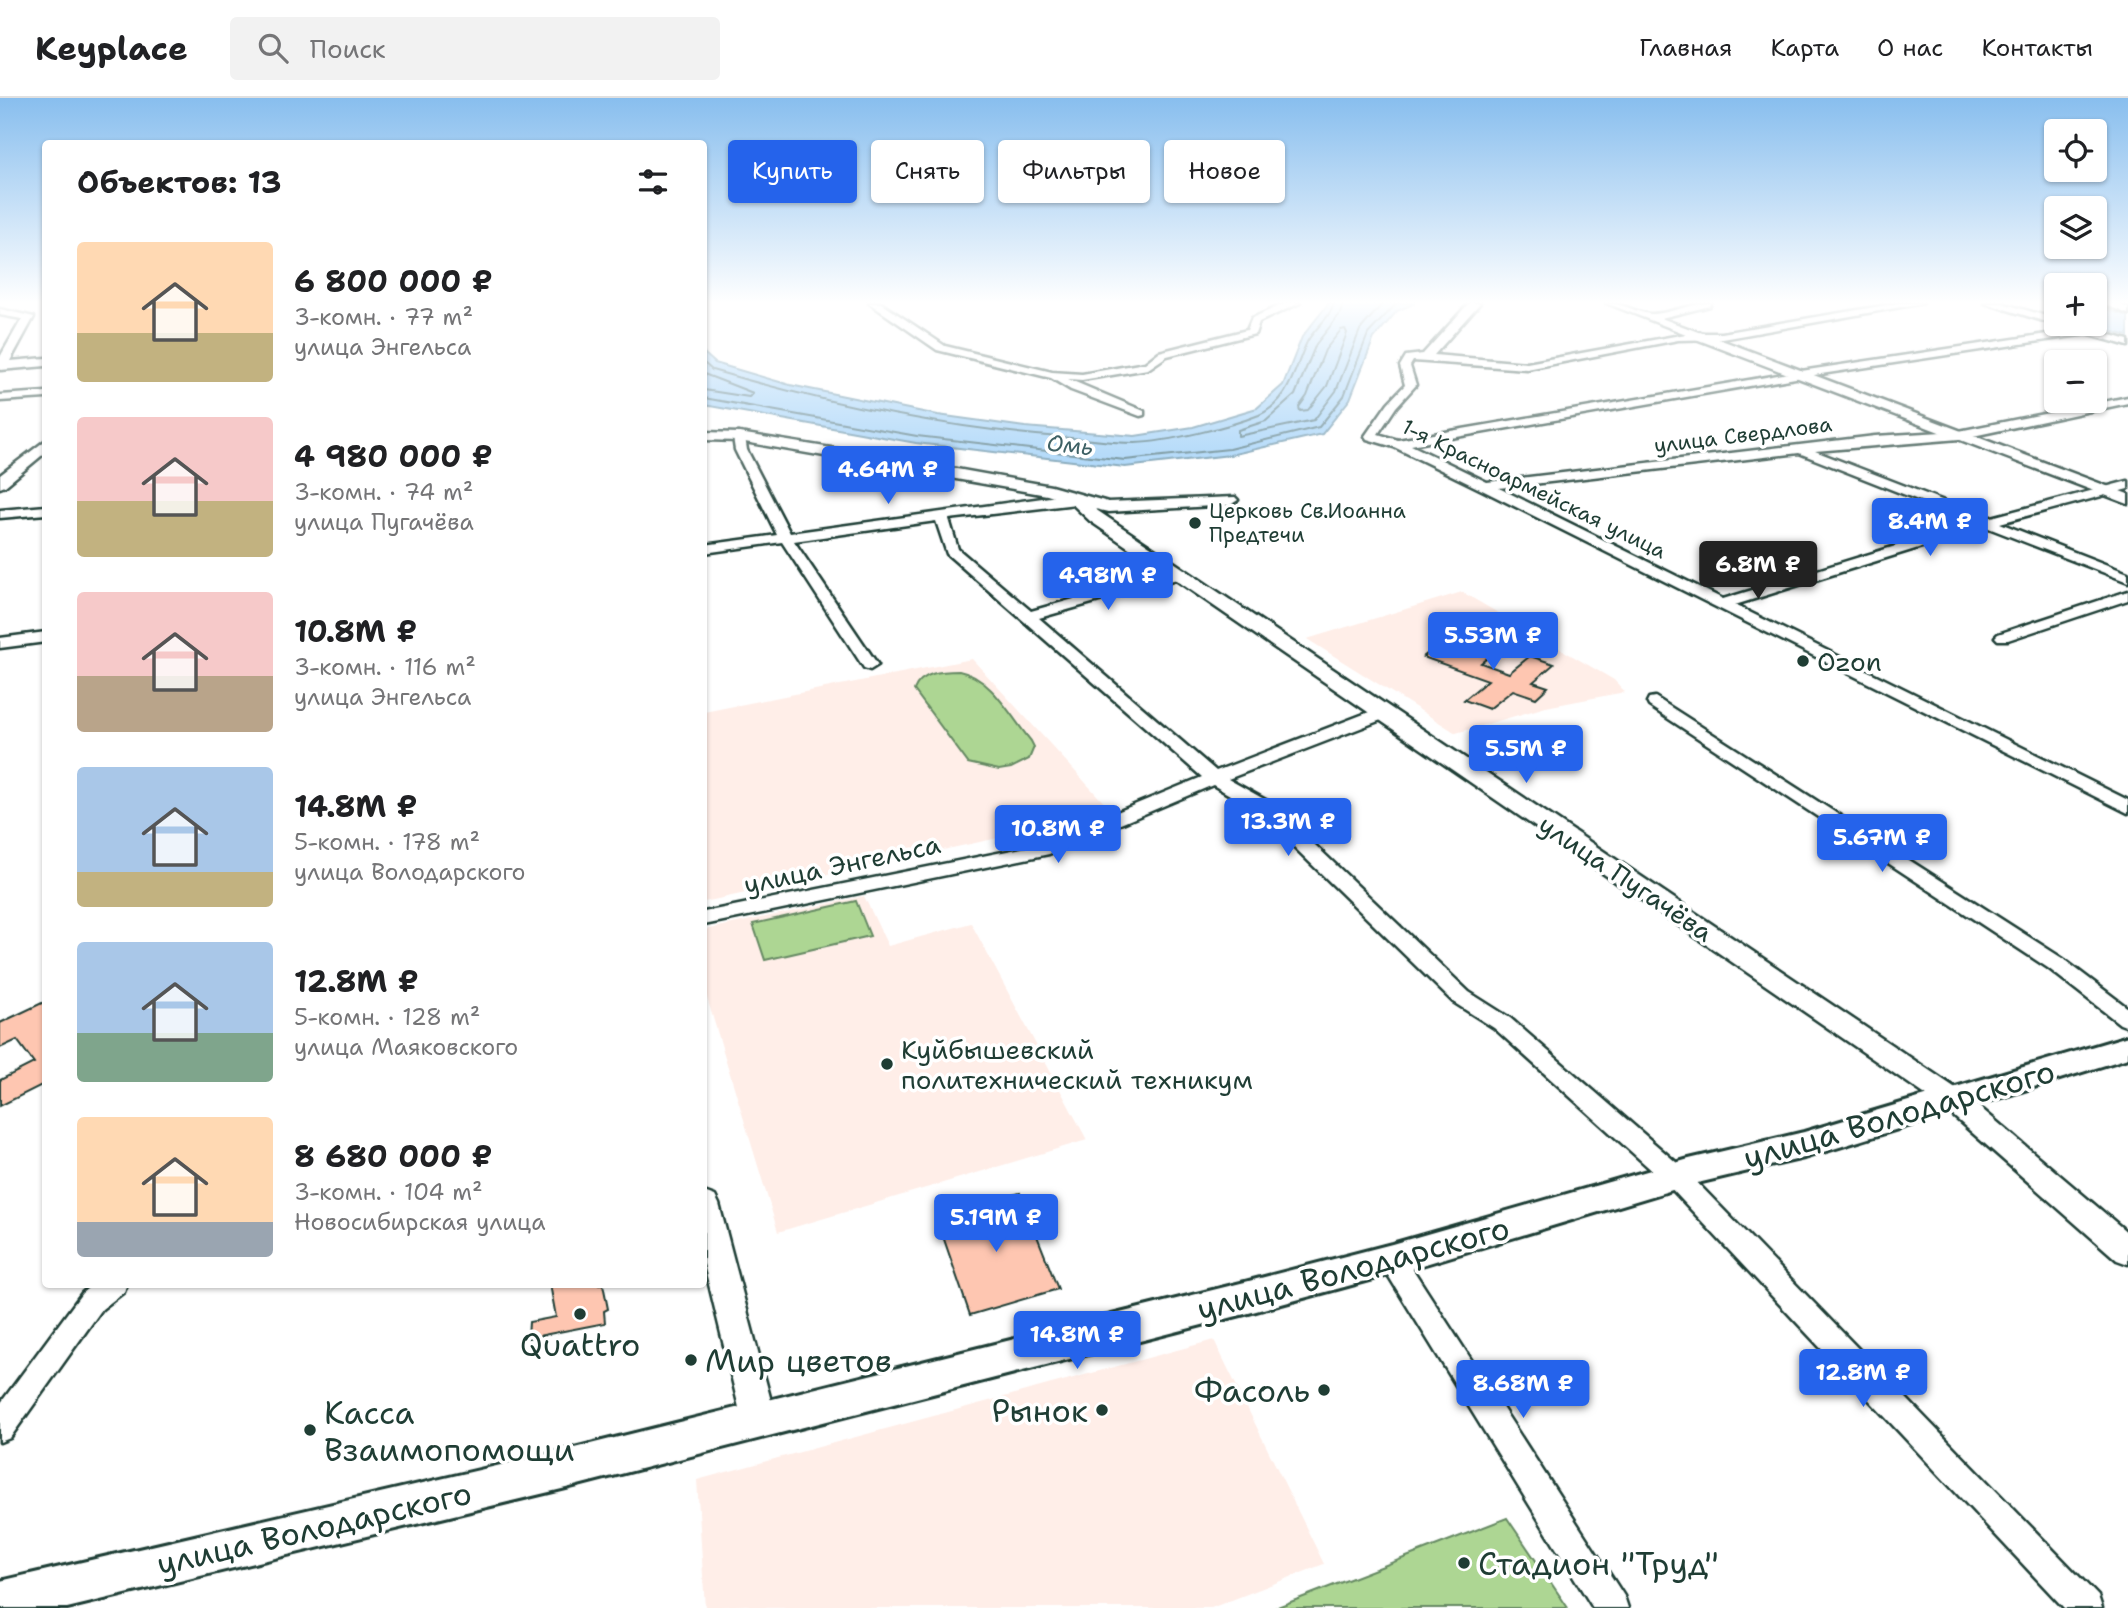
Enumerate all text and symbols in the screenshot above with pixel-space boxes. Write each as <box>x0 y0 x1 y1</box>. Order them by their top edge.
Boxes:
search box <box>230 17 720 80</box>
text: Keyplace <box>35 26 188 71</box>
icon: search <box>254 29 292 67</box>
text: Поиск <box>310 31 386 66</box>
text: Главная <box>1639 32 1732 64</box>
text: Карта <box>1770 32 1839 64</box>
text: О нас <box>1877 32 1943 64</box>
text: Контакты <box>1981 32 2093 64</box>
map controls <box>2044 119 2107 413</box>
button: locate <box>2044 119 2107 182</box>
chip: Купить <box>728 140 857 203</box>
chip: Снять <box>871 140 984 203</box>
chip: Фильтры <box>998 140 1150 203</box>
chip: Новое <box>1164 140 1285 203</box>
text: Объектов: 13 <box>77 162 282 203</box>
icon: filters <box>634 163 672 201</box>
button: layers <box>2044 196 2107 259</box>
text: 6 800 000 ₽ <box>294 261 493 302</box>
icon: home <box>133 270 217 354</box>
button: + <box>2044 273 2107 336</box>
text: 3-комн. · 77 m² <box>294 302 473 332</box>
text: улица Энгельса <box>294 332 471 362</box>
button: − <box>2044 350 2107 413</box>
street label: улица Свердлова <box>1652 410 1834 460</box>
street label: 1-я Красноармейская улица <box>1397 413 1671 565</box>
water label: Омь <box>1045 428 1095 462</box>
text: 4 980 000 ₽ <box>294 436 493 477</box>
icon: home <box>133 445 217 529</box>
pin: 4.64M ₽ <box>823 446 953 506</box>
text: 4.64M ₽ <box>838 454 938 484</box>
text: 3-комн. · 74 m² <box>294 477 473 507</box>
place label: Церковь Св.Иоанна Предтечи <box>1209 497 1406 549</box>
pin: 8.4M ₽ <box>1873 498 1987 558</box>
text: 8.4M ₽ <box>1888 506 1972 536</box>
text: улица Пугачёва <box>294 507 474 537</box>
marker: Церковь Св.Иоанна Предтечи <box>1187 515 1203 531</box>
pin: 6.8M ₽ <box>1701 542 1815 601</box>
text: 6.8M ₽ <box>1715 549 1801 579</box>
pin: 4.98M ₽ <box>1043 552 1173 612</box>
text: 4.98M ₽ <box>1059 560 1157 590</box>
text: 10.8M ₽ <box>294 611 417 652</box>
pin: 5.53M ₽ <box>1428 612 1558 672</box>
icon: home <box>133 620 217 704</box>
text: 5.53M ₽ <box>1444 620 1542 650</box>
place label: Ozon <box>1817 644 1882 679</box>
text: 3-комн. · 116 m² <box>294 652 476 682</box>
marker: Ozon <box>1795 653 1811 669</box>
text: улица Энгельса <box>294 682 471 712</box>
pin: 5.5M ₽ <box>1469 726 1583 785</box>
text: 5.5M ₽ <box>1485 733 1567 763</box>
text: 14.8M ₽ <box>294 786 418 827</box>
icon: home <box>133 795 217 879</box>
pin: 13.3M ₽ <box>1223 798 1353 858</box>
pin: 10.8M ₽ <box>993 806 1123 865</box>
text: 13.3M ₽ <box>1240 806 1336 836</box>
street label: улица Пугачёва <box>1532 807 1720 949</box>
text: 10.8M ₽ <box>1011 813 1105 843</box>
pin: 5.67M ₽ <box>1817 814 1947 874</box>
text: 5.67M ₽ <box>1833 822 1931 852</box>
street label: улица Энгельса <box>740 826 944 902</box>
text: 5-комн. · 178 m² <box>294 827 480 857</box>
text: улица Володарского <box>294 857 526 887</box>
text: 12.8M ₽ <box>294 961 419 1002</box>
icon: home <box>133 970 217 1054</box>
text: 5-комн. · 128 m² <box>294 1002 480 1032</box>
text: улица Маяковского <box>294 1032 518 1062</box>
place label: Куйбышевский политехнический техникум <box>901 1032 1253 1097</box>
street label: улица Володарского <box>1738 1049 2060 1179</box>
marker: Куйбышевский политехнический техникум <box>879 1056 895 1072</box>
text: 8 680 000 ₽ <box>294 1136 492 1177</box>
icon: home <box>133 1145 217 1229</box>
text: 3-комн. · 104 m² <box>294 1177 483 1207</box>
pin: 5.19M ₽ <box>931 1194 1061 1254</box>
text: 5.19M ₽ <box>950 1202 1042 1232</box>
street label: улица Володарского <box>1192 1206 1514 1330</box>
text: Новосибирская улица <box>294 1207 546 1237</box>
marker: Quattro <box>572 1306 588 1322</box>
pin: 14.8M ₽ <box>1012 1312 1142 1371</box>
text: 14.8M ₽ <box>1030 1319 1124 1349</box>
place label: Quattro <box>520 1323 640 1366</box>
place label: Мир цветов <box>705 1339 892 1382</box>
pin: 12.8M ₽ <box>1798 1350 1928 1409</box>
marker: Мир цветов <box>683 1352 699 1368</box>
text: 12.8M ₽ <box>1815 1357 1911 1387</box>
pin: 8.68M ₽ <box>1458 1360 1588 1420</box>
text: 8.68M ₽ <box>1472 1368 1574 1398</box>
place label: Фасоль <box>1194 1369 1310 1412</box>
marker: Фасоль <box>1316 1382 1332 1398</box>
place label: Рынок <box>991 1389 1088 1432</box>
place label: Касса Взаимопомощи <box>324 1391 575 1471</box>
marker: Рынок <box>1094 1402 1110 1418</box>
marker: Касса Взаимопомощи <box>302 1422 318 1438</box>
street label: улица Володарского <box>152 1471 476 1585</box>
place label: Стадион "Труд" <box>1478 1542 1719 1585</box>
marker: Стадион "Труд" <box>1456 1555 1472 1571</box>

